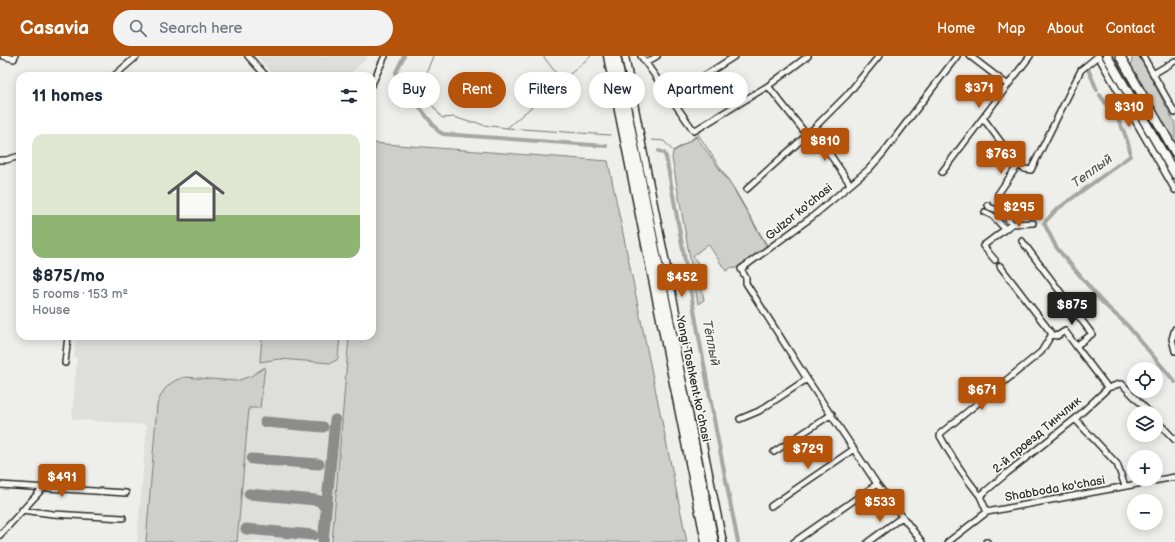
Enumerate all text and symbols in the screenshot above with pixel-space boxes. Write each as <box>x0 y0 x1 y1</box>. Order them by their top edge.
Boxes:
search box <box>113 10 393 46</box>
text: Casavia <box>20 17 89 40</box>
icon: search <box>127 17 149 39</box>
text: Search here <box>159 19 242 38</box>
text: Home <box>937 20 975 37</box>
text: Map <box>997 20 1025 37</box>
text: About <box>1047 20 1084 37</box>
text: Contact <box>1106 20 1155 37</box>
chip: Buy <box>388 72 440 108</box>
chip: Rent <box>448 72 506 108</box>
chip: Filters <box>514 72 581 108</box>
chip: New <box>589 72 645 108</box>
chip: Apartment <box>653 72 748 108</box>
pin: $371 <box>955 75 1003 109</box>
text: $371 <box>965 80 993 96</box>
icon: filters <box>338 85 360 107</box>
text: 11 homes <box>32 86 103 106</box>
pin: $310 <box>1105 94 1153 128</box>
text: $310 <box>1114 99 1144 115</box>
pin: $810 <box>801 128 849 162</box>
text: $810 <box>810 133 840 149</box>
pin: $763 <box>977 141 1025 175</box>
text: $763 <box>985 146 1017 162</box>
water label: Теплый <box>1068 151 1116 191</box>
icon: home <box>160 160 232 232</box>
street label: Gulzor ko'chasi <box>763 180 836 244</box>
pin: $295 <box>995 194 1043 228</box>
text: $295 <box>1003 199 1035 215</box>
pin: $452 <box>658 264 706 298</box>
text: $875/mo <box>32 266 105 286</box>
text: $452 <box>666 269 698 285</box>
text: 5 rooms · 153 m² <box>32 286 128 302</box>
pin: $875 <box>1048 292 1096 326</box>
text: $875 <box>1056 297 1088 313</box>
text: House <box>32 302 70 318</box>
street label: Yangi Toshkent ko‘chasi <box>672 314 714 443</box>
water label: Тёплый <box>699 319 723 368</box>
map controls <box>1127 362 1163 530</box>
button: locate <box>1127 362 1163 398</box>
pin: $671 <box>958 377 1006 411</box>
text: $671 <box>967 382 997 398</box>
street label: 2-й проезд Тинчлик <box>990 393 1085 476</box>
button: layers <box>1127 406 1163 442</box>
pin: $729 <box>784 436 832 470</box>
text: $729 <box>792 441 824 457</box>
button: + <box>1127 450 1163 486</box>
pin: $491 <box>38 464 86 498</box>
text: $491 <box>47 469 77 485</box>
street label: Shabboda ko'chasi <box>1004 473 1106 505</box>
pin: $533 <box>856 489 904 523</box>
text: $533 <box>864 494 896 510</box>
button: − <box>1127 494 1163 530</box>

